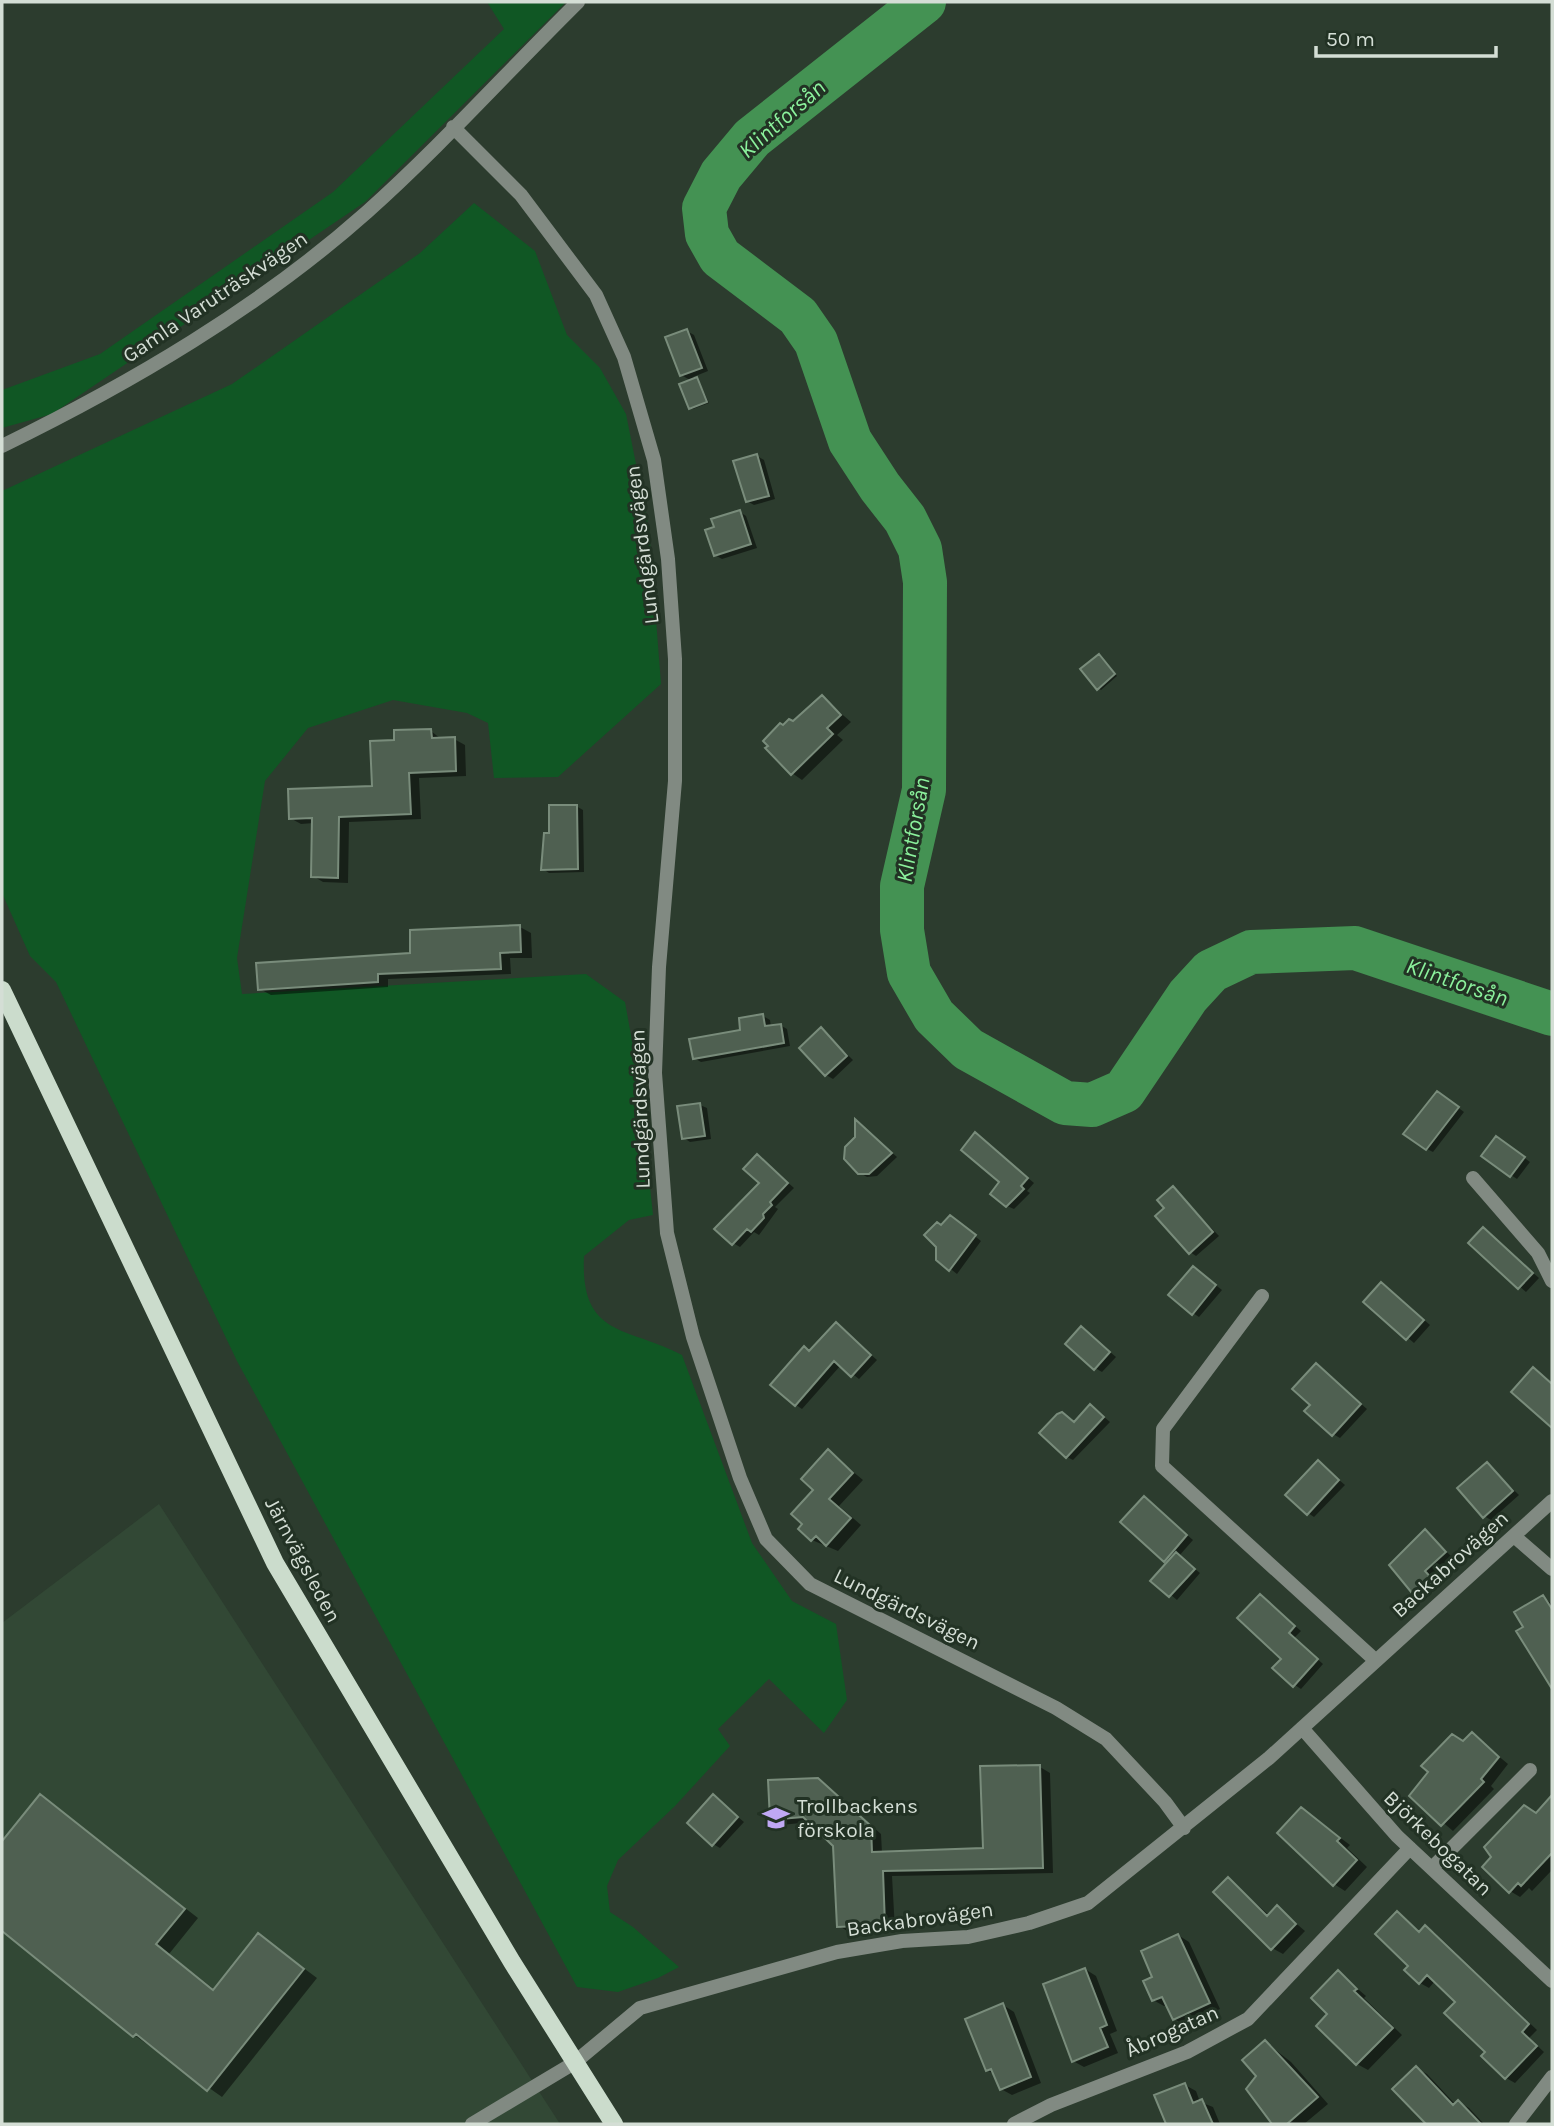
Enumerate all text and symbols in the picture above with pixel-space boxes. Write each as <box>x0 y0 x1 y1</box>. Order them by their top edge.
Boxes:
scale bar <box>1316 14 1496 58</box>
text: 50 m <box>1326 27 1375 51</box>
water label: Klintforsån <box>733 74 831 164</box>
street label: Gamla Varuträskvägen <box>118 226 312 368</box>
street label: Lundgärdsvägen <box>620 464 664 626</box>
water label: Klintforsån <box>890 775 936 885</box>
water label: Klintforsån <box>1402 952 1512 1012</box>
street label: Lundgärdsvägen <box>625 1029 655 1189</box>
street label: Järnvägsleden <box>260 1493 346 1627</box>
street label: Backabrovägen <box>1387 1506 1513 1622</box>
street label: Lundgärdsvägen <box>830 1563 984 1655</box>
street label: Björkebogatan <box>1379 1785 1497 1901</box>
place label: Trollbackens förskola <box>797 1794 918 1842</box>
school or university icon: Trollbackens förskola <box>761 1803 791 1833</box>
street label: Backabrovägen <box>845 1897 995 1941</box>
street label: Åbrogatan <box>1122 2000 1222 2062</box>

